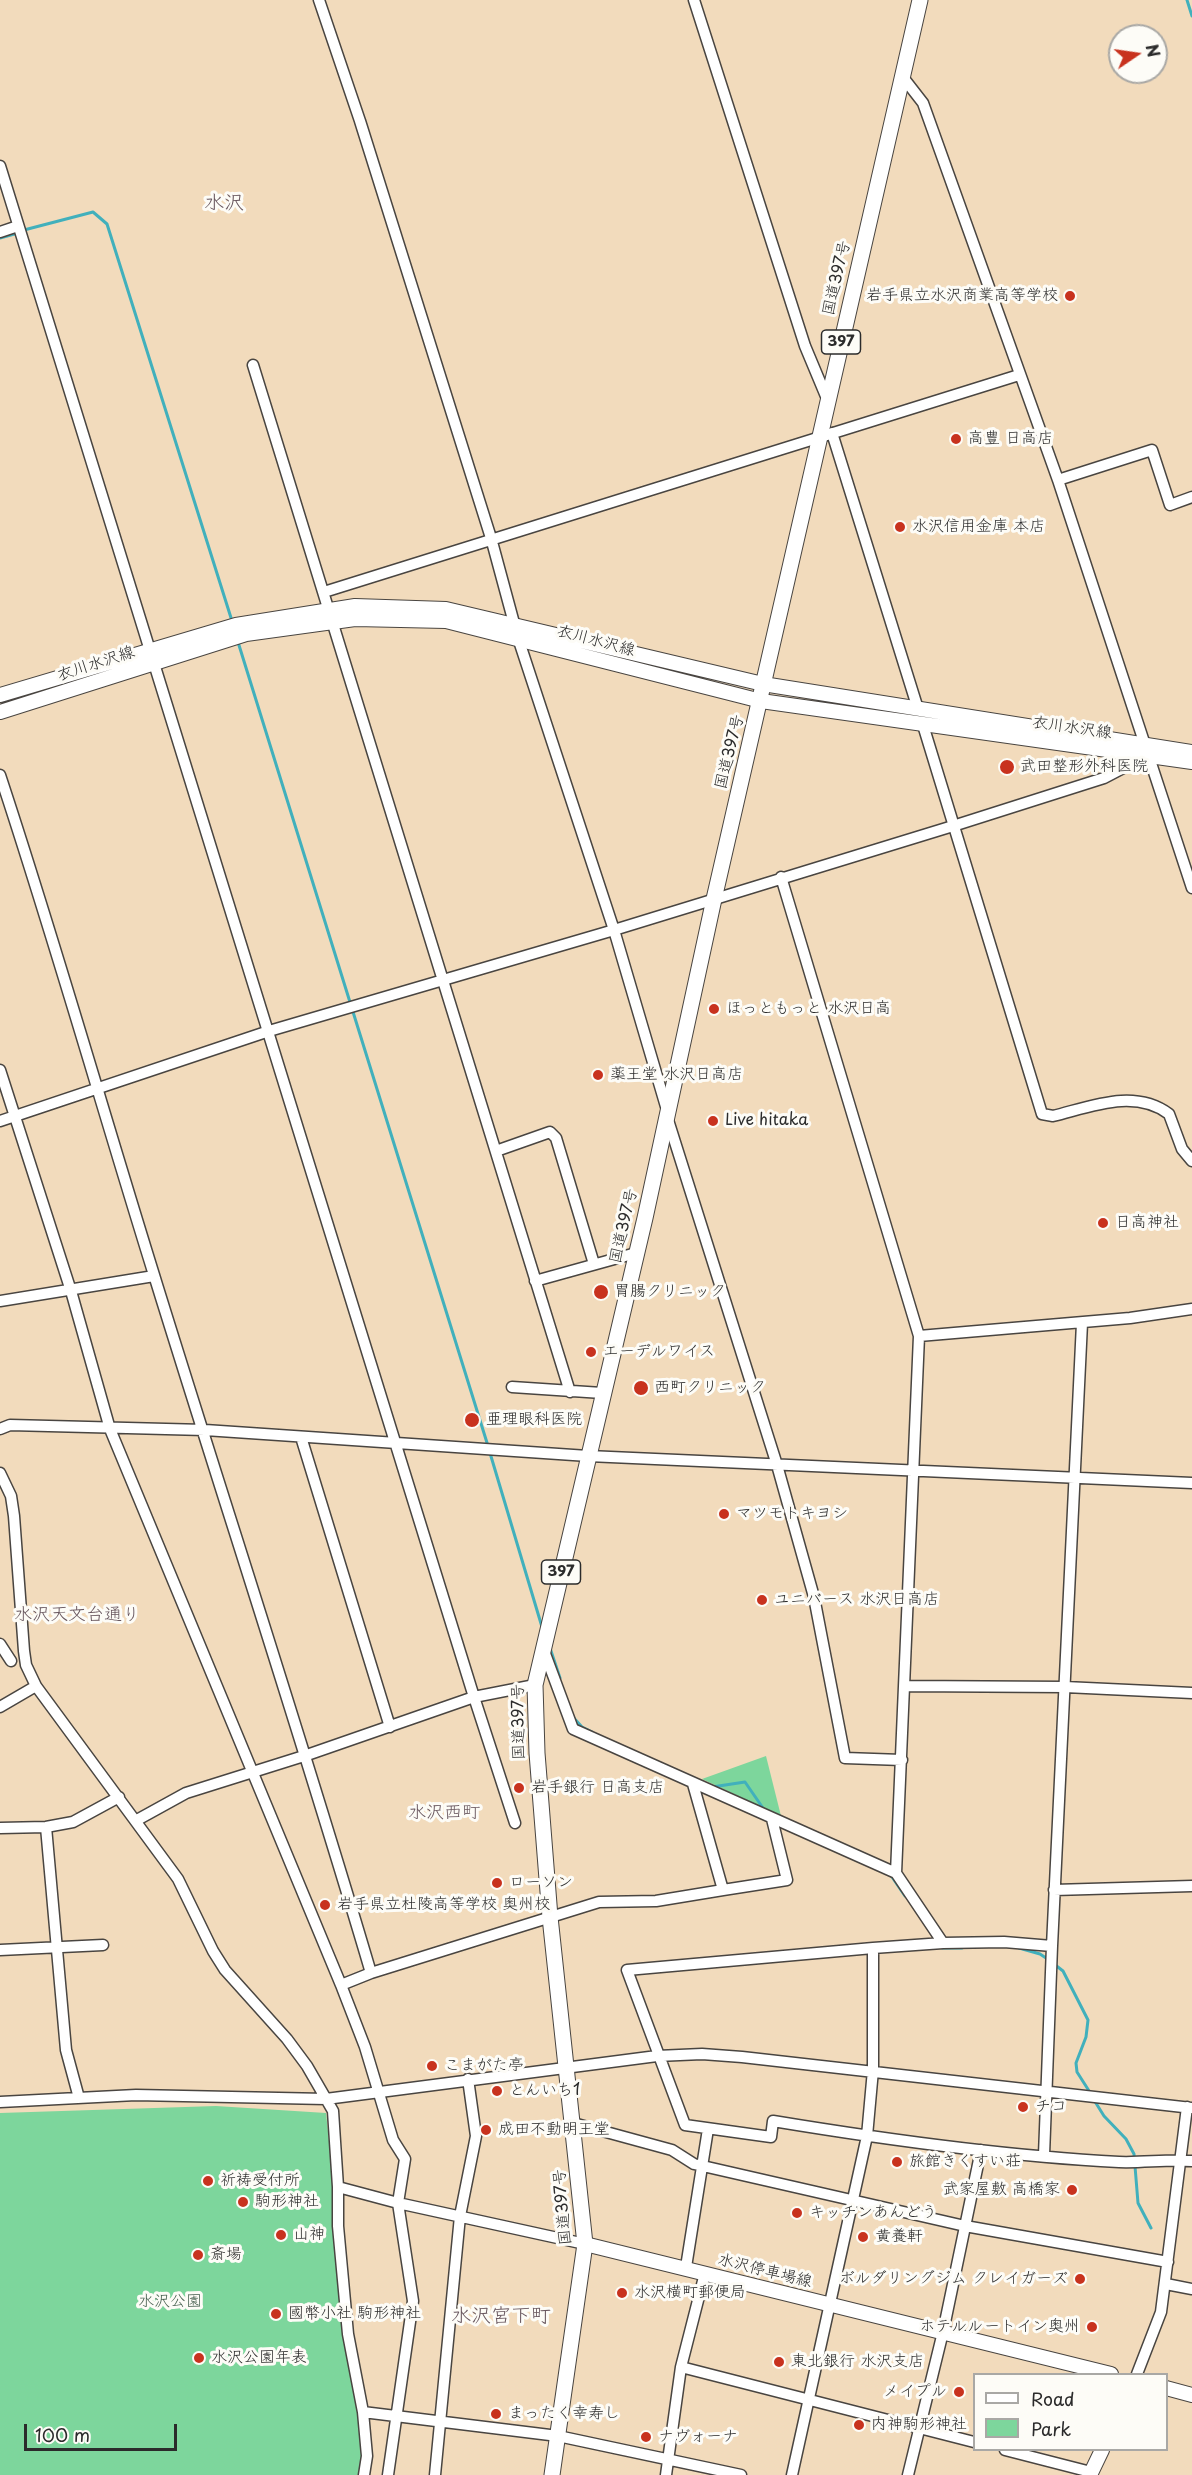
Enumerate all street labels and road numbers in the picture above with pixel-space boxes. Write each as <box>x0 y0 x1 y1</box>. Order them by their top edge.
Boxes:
street label: 国道397号 <box>819 239 855 317</box>
road number: 397 <box>822 330 860 354</box>
street label: 衣川水沢線 <box>555 621 637 661</box>
street label: 衣川水沢線 <box>55 643 137 685</box>
street label: 国道397号 <box>711 713 749 791</box>
street label: 衣川水沢線 <box>1031 713 1113 743</box>
street label: 国道397号 <box>606 1187 642 1265</box>
road number: 397 <box>542 1560 580 1584</box>
street label: 国道397号 <box>509 1684 529 1760</box>
street label: 国道397号 <box>550 2168 576 2246</box>
street label: 水沢停車場線 <box>716 2250 814 2292</box>

